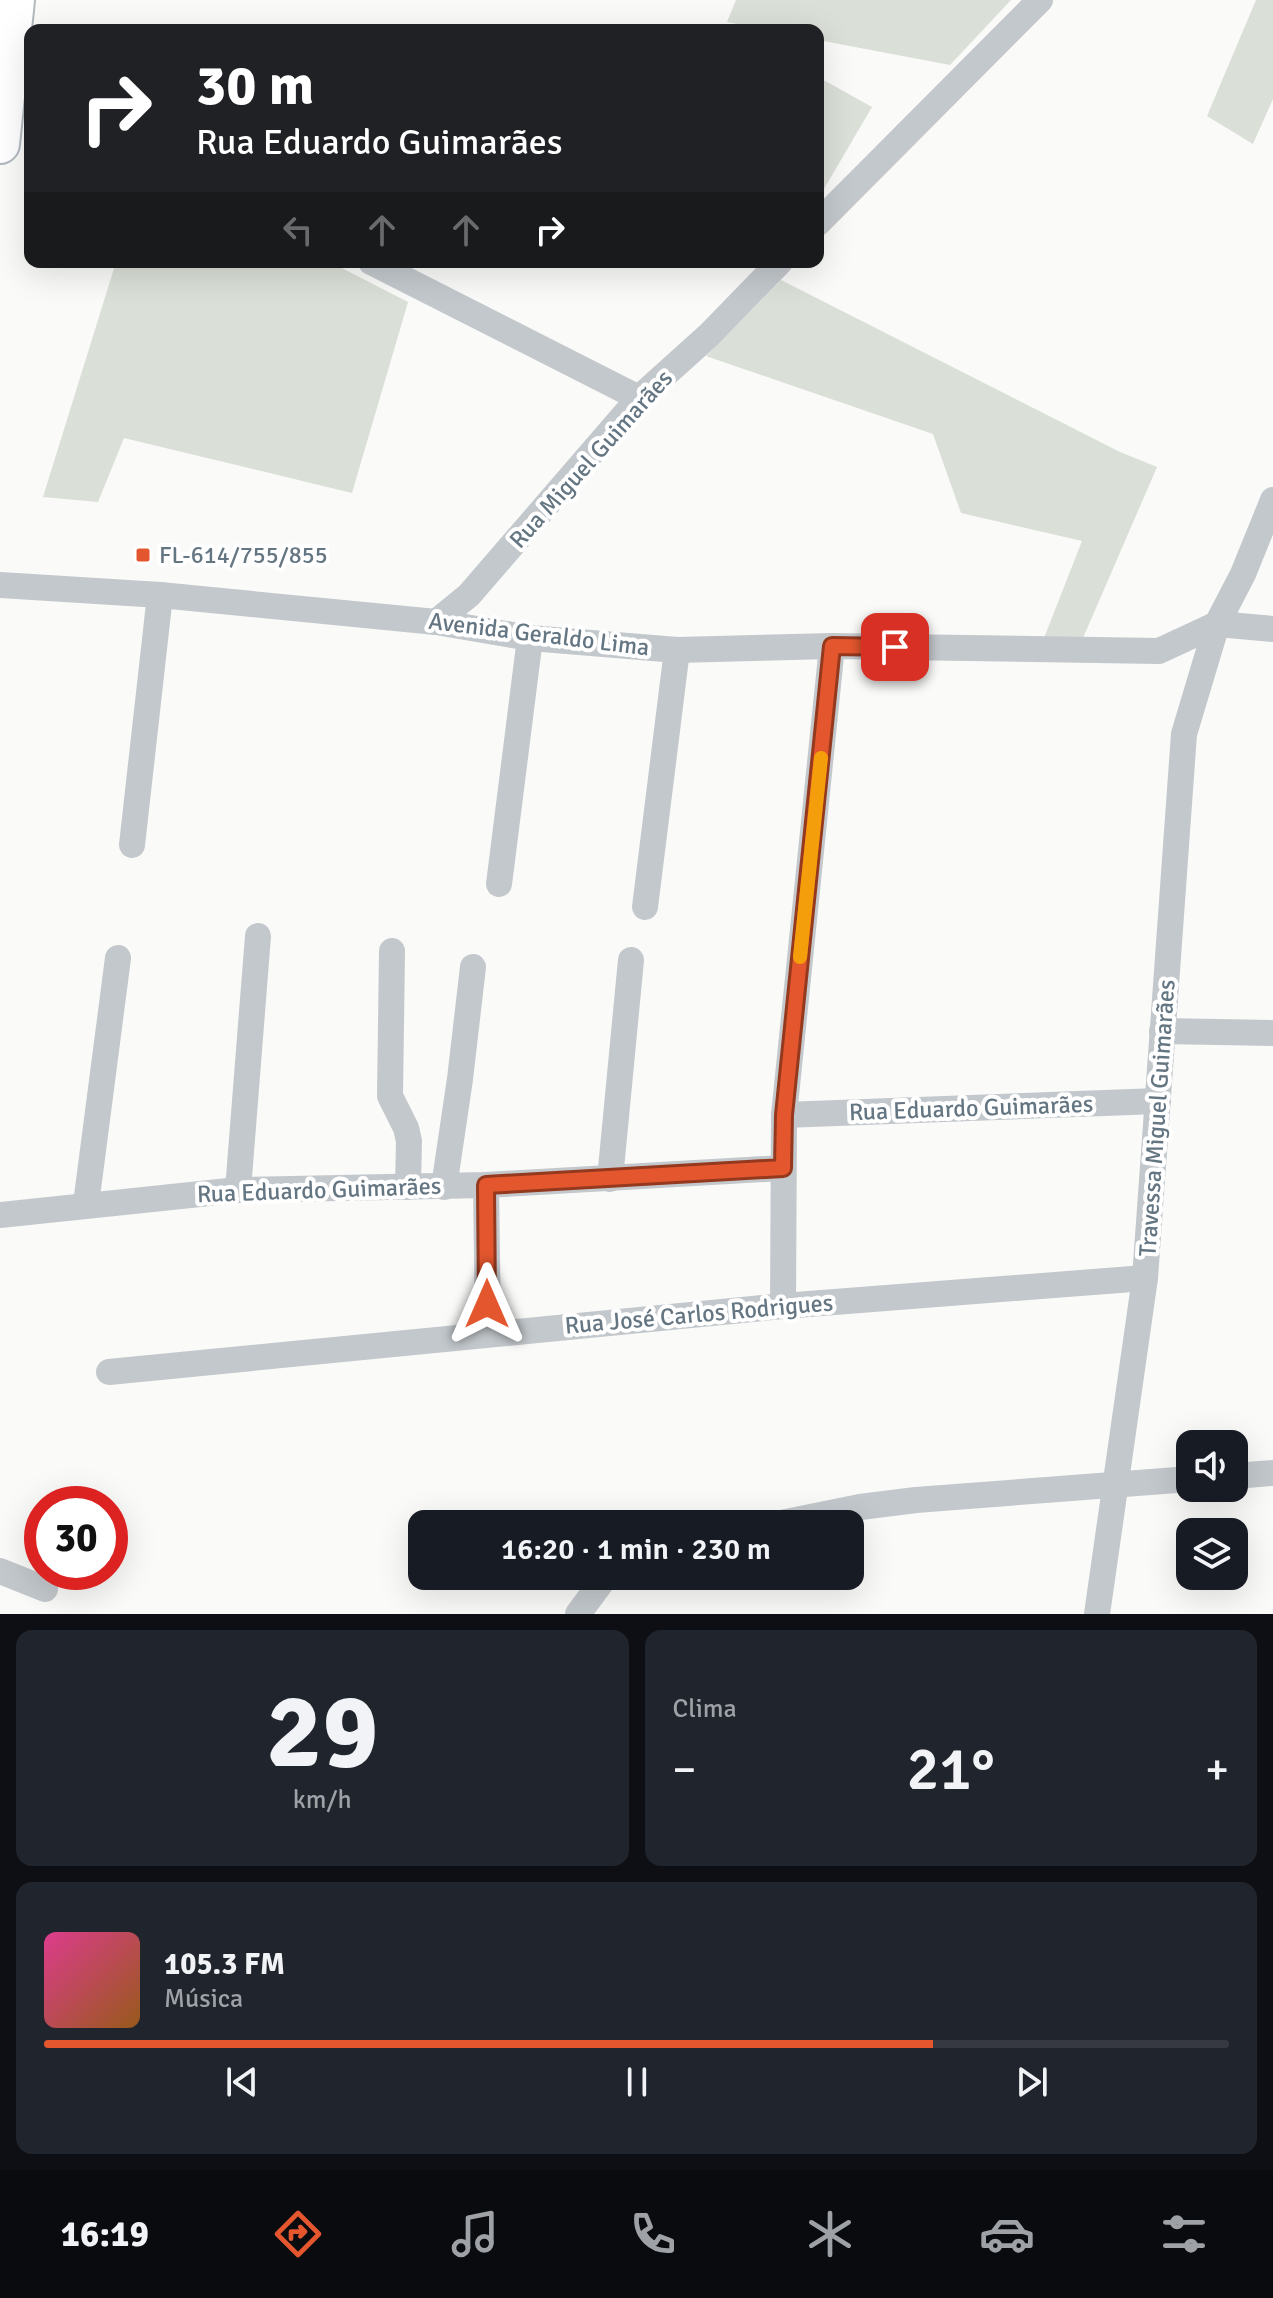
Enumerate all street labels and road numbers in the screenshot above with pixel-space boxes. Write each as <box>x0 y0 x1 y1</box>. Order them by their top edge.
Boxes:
street label: Rua Miguel Guimarães <box>503 364 679 554</box>
street label: Avenida Geraldo Lima <box>427 606 651 662</box>
street label: Travessa Miguel Guimarães <box>1132 978 1182 1258</box>
street label: Rua Eduardo Guimarães <box>848 1089 1094 1127</box>
street label: Rua Eduardo Guimarães <box>196 1171 442 1209</box>
street label: Rua José Carlos Rodrigues <box>564 1287 834 1341</box>

